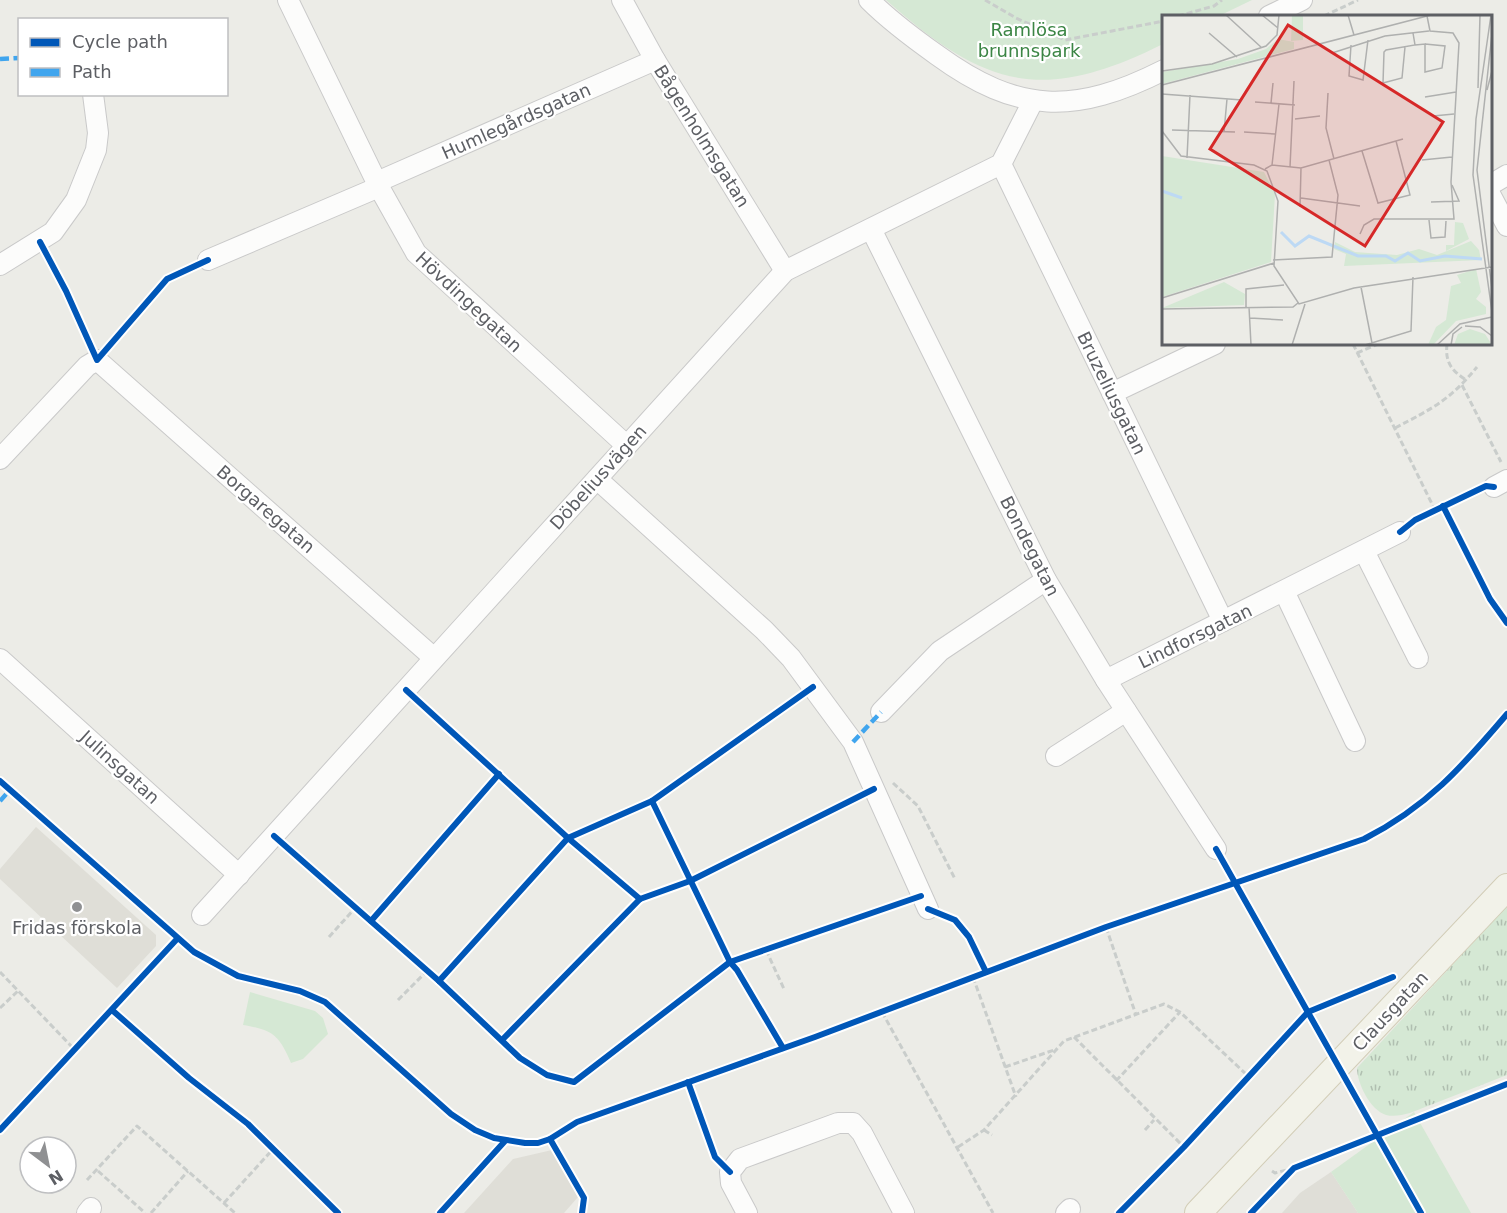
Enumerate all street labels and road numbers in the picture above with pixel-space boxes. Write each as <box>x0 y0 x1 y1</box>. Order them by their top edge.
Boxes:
street label: Bågenholmsgatan <box>650 61 754 211</box>
street label: Humlegårdsgatan <box>438 79 594 163</box>
street label: Hövdingegatan <box>412 247 526 357</box>
street label: Bruzeliusgatan <box>1073 328 1151 458</box>
street label: Döbeliusvägen <box>545 420 651 534</box>
street label: Borgaregatan <box>213 461 319 557</box>
street label: Bondegatan <box>996 493 1064 599</box>
street label: Lindforsgatan <box>1135 599 1255 673</box>
street label: Julinsgatan <box>75 725 164 808</box>
street label: Clausgatan <box>1348 967 1432 1055</box>

